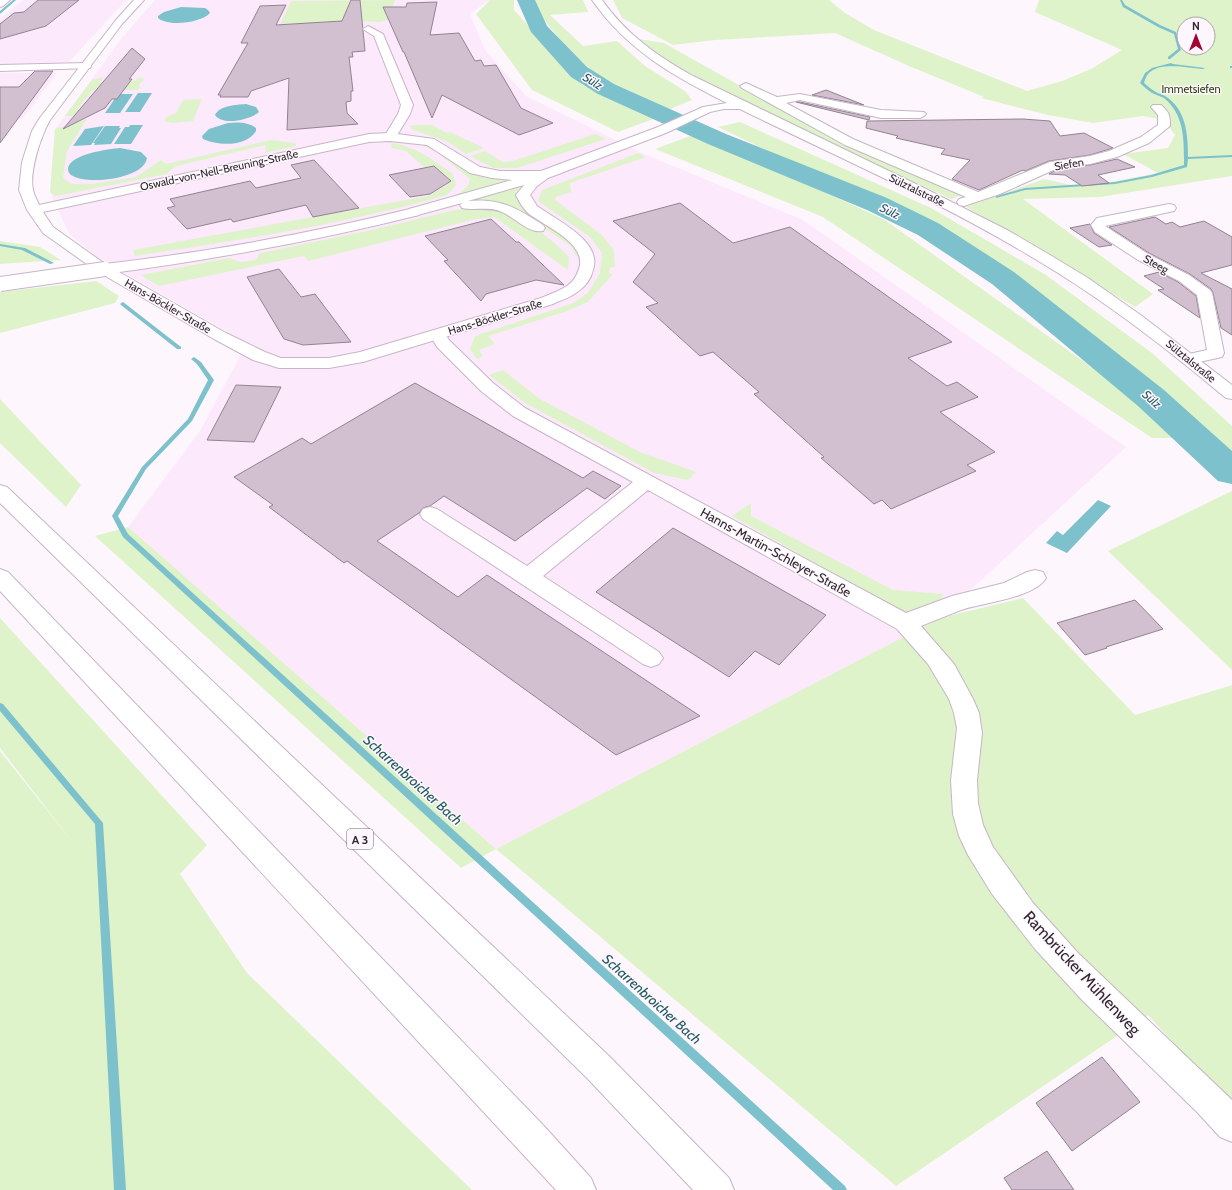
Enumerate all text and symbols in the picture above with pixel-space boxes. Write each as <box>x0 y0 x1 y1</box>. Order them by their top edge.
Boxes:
north arrow <box>1176 16 1216 56</box>
text: N <box>1192 19 1200 33</box>
water label: Sülz <box>580 69 606 93</box>
park label: Immetsiefen <box>1161 82 1221 96</box>
street label: Oswald-von-Nell-Breuning-Straße <box>139 146 300 194</box>
street label: Siefen <box>1053 155 1085 173</box>
street label: Sülztalstraße <box>887 170 948 210</box>
water label: Sülz <box>878 200 903 223</box>
street label: Steeg <box>1141 251 1172 277</box>
street label: Hans-Böckler-Straße <box>122 276 214 337</box>
street label: Hans-Böckler-Straße <box>446 296 544 338</box>
street label: Sülztalstraße <box>1163 337 1219 386</box>
water label: Sülz <box>1139 387 1165 412</box>
street label: Hanns-Martin-Schleyer-Straße <box>698 504 854 600</box>
water label: Scharrenbroicher Bach <box>360 731 466 829</box>
road number: A 3 <box>347 829 373 849</box>
street label: Rambrücker Mühlenweg <box>1020 907 1145 1040</box>
water label: Scharrenbroicher Bach <box>599 950 705 1048</box>

